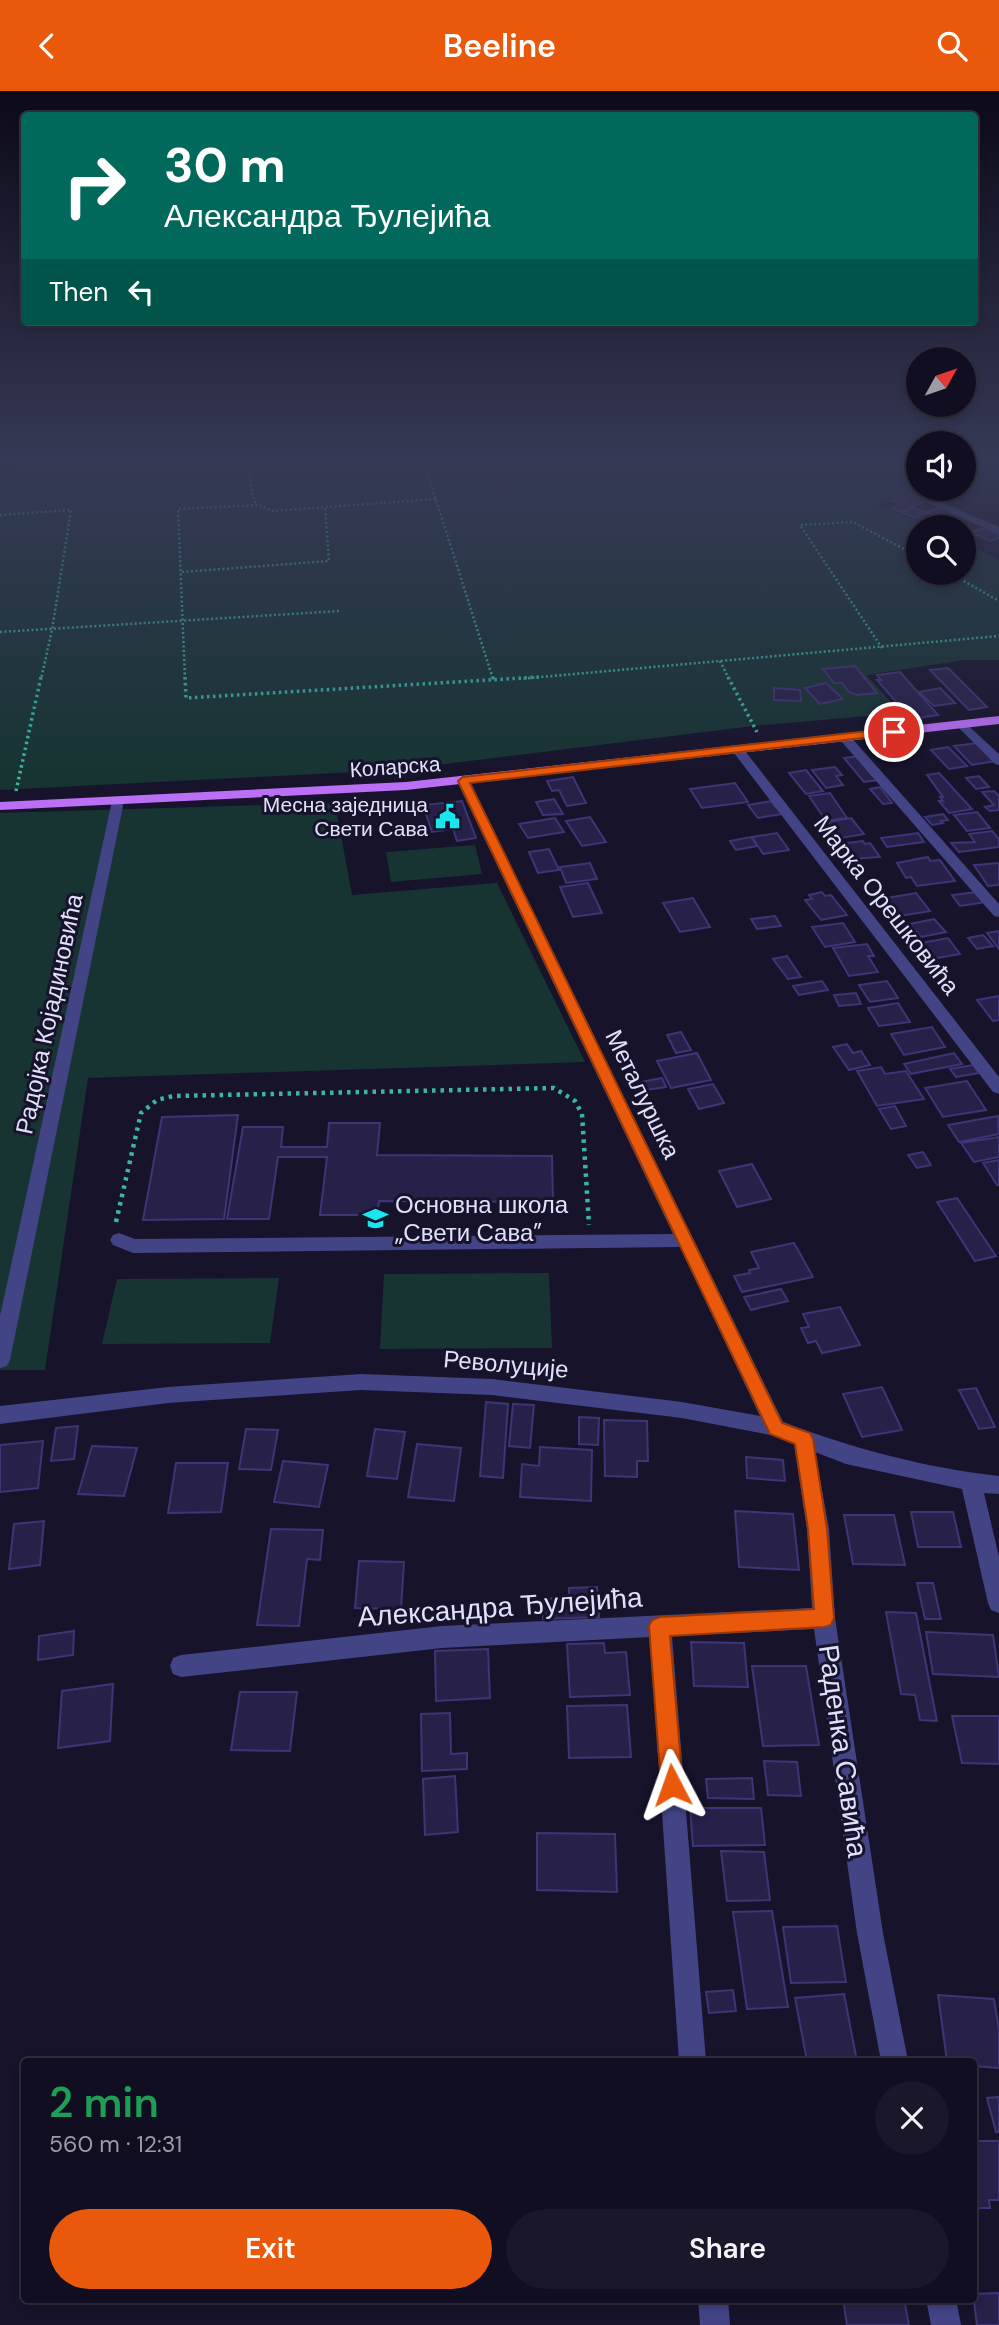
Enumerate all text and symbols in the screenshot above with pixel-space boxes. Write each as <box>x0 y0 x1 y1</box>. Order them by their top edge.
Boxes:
text: Beeline <box>443 25 556 67</box>
icon: back <box>28 27 66 65</box>
icon: search <box>933 27 971 65</box>
text: 30 m <box>164 133 286 197</box>
icon: right <box>49 140 140 231</box>
text: Александра Ђулејића <box>164 195 490 237</box>
icon: left <box>122 273 160 311</box>
text: Then <box>49 275 108 309</box>
north arrow <box>906 347 976 417</box>
map controls <box>906 347 976 585</box>
button: sound <box>906 431 976 501</box>
button: search <box>906 515 976 585</box>
pin <box>864 702 924 762</box>
icon: arrive <box>875 713 913 751</box>
street label: Коларска <box>349 750 442 784</box>
place label: Месна заједница Свети Сава <box>263 791 428 843</box>
public building icon: Месна заједница Свети Сава <box>434 803 462 831</box>
street label: Марка Орешковића <box>807 809 967 1001</box>
street label: Радојка Којадиновића <box>8 890 90 1137</box>
street label: Металуршка <box>598 1024 688 1164</box>
place label: Основна школа „Свети Сава” <box>395 1189 569 1248</box>
school or university icon: Основна школа „Свети Сава” <box>361 1204 389 1232</box>
street label: Револуције <box>442 1343 570 1385</box>
street label: Александра Ђулејића <box>356 1579 644 1635</box>
street label: Раденка Савића <box>810 1642 876 1860</box>
position arrow <box>635 1748 709 1822</box>
text: 2 min <box>49 2075 159 2130</box>
button: close <box>875 2081 949 2155</box>
text: 560 m · 12:31 <box>49 2129 182 2159</box>
button: Exit <box>49 2209 492 2289</box>
button: Share <box>506 2209 949 2289</box>

